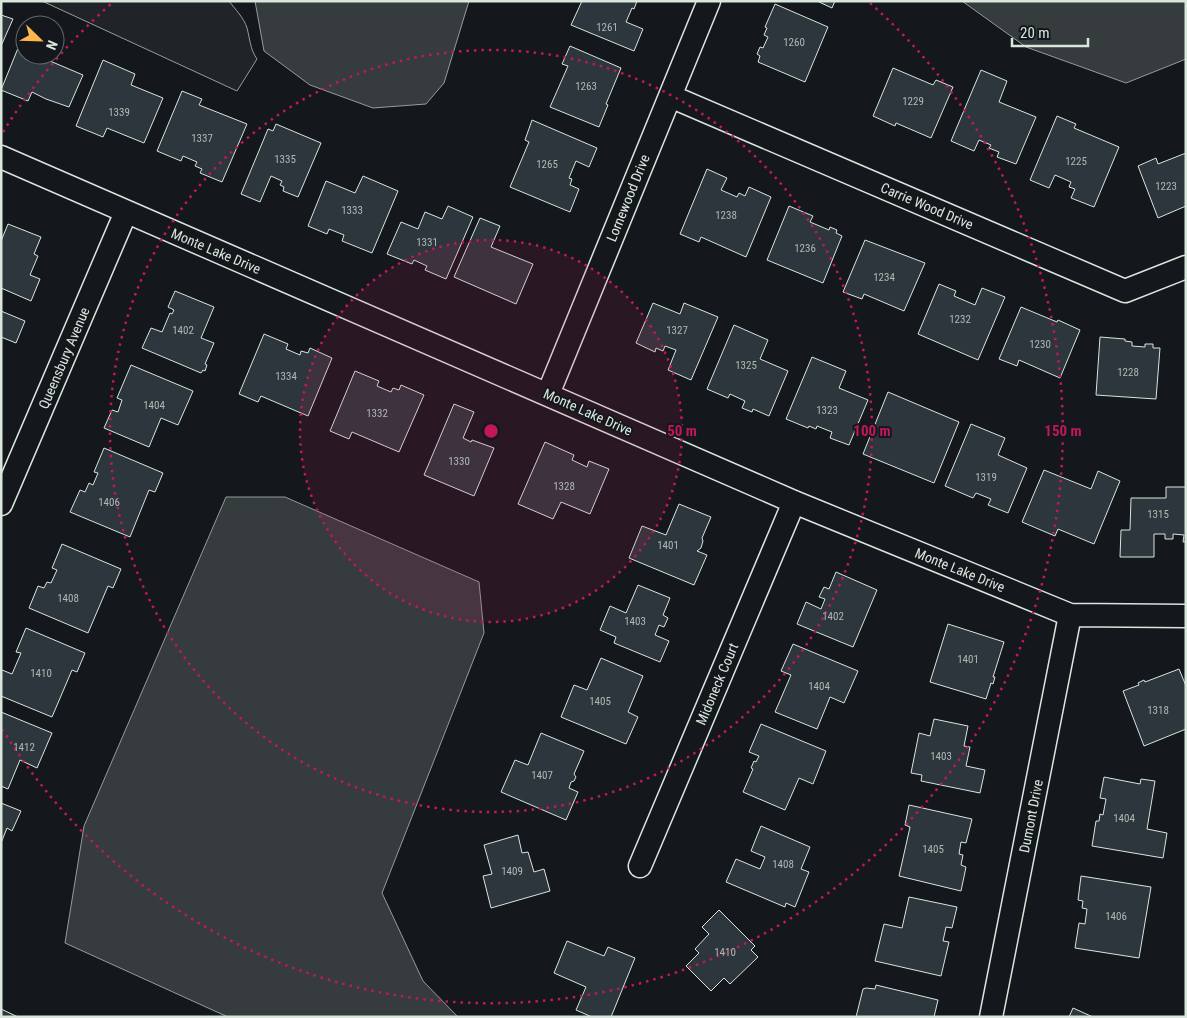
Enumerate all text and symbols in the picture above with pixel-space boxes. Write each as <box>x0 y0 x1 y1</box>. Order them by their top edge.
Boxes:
north arrow <box>15 15 65 65</box>
scale bar <box>1012 15 1088 47</box>
house number: 1261 <box>596 21 618 34</box>
text: 20 m <box>1020 24 1050 42</box>
house number: 1260 <box>783 36 805 49</box>
text: N <box>43 38 61 52</box>
house number: 1263 <box>575 80 597 93</box>
house number: 1229 <box>902 95 924 108</box>
house number: 1339 <box>108 106 130 119</box>
house number: 1337 <box>191 132 213 145</box>
street label: Lornewood Drive <box>603 152 653 244</box>
house number: 1335 <box>274 153 296 166</box>
house number: 1225 <box>1065 155 1087 168</box>
house number: 1265 <box>536 158 558 171</box>
street label: Carrie Wood Drive <box>878 179 976 233</box>
house number: 1223 <box>1155 180 1177 193</box>
house number: 1333 <box>341 204 363 217</box>
house number: 1238 <box>715 209 737 222</box>
street label: Monte Lake Drive <box>169 225 264 277</box>
house number: 1331 <box>416 236 438 249</box>
house number: 1236 <box>794 242 816 255</box>
house number: 1234 <box>873 271 895 284</box>
street label: Queensbury Avenue <box>35 304 93 411</box>
house number: 1232 <box>949 313 971 326</box>
house number: 1402 <box>172 324 194 337</box>
house number: 1327 <box>666 324 688 337</box>
house number: 1230 <box>1029 338 1051 351</box>
house number: 1325 <box>735 359 757 372</box>
house number: 1228 <box>1117 366 1139 379</box>
house number: 1334 <box>275 370 297 383</box>
street label: Monte Lake Drive <box>541 385 635 439</box>
house number: 1404 <box>143 399 165 412</box>
house number: 1323 <box>816 404 838 417</box>
house number: 1332 <box>366 407 388 420</box>
centre of rings <box>482 422 500 440</box>
text: 50 m <box>667 422 697 440</box>
text: 100 m <box>853 422 891 440</box>
text: 150 m <box>1044 422 1082 440</box>
house number: 1330 <box>448 455 470 468</box>
house number: 1319 <box>975 471 997 484</box>
house number: 1328 <box>553 480 575 493</box>
house number: 1406 <box>98 496 120 509</box>
house number: 1315 <box>1147 508 1169 521</box>
house number: 1401 <box>657 539 679 552</box>
street label: Monte Lake Drive <box>913 545 1008 595</box>
house number: 1408 <box>57 592 79 605</box>
house number: 1402 <box>822 610 844 623</box>
house number: 1403 <box>624 615 646 628</box>
street label: Midoneck Court <box>693 641 741 727</box>
house number: 1401 <box>957 653 979 666</box>
house number: 1410 <box>30 667 52 680</box>
house number: 1404 <box>808 680 830 693</box>
house number: 1405 <box>589 695 611 708</box>
house number: 1318 <box>1147 704 1169 717</box>
house number: 1412 <box>13 741 35 754</box>
house number: 1403 <box>930 750 952 763</box>
house number: 1407 <box>531 769 553 782</box>
street label: Dumont Drive <box>1016 778 1046 854</box>
house number: 1404 <box>1113 812 1135 825</box>
house number: 1405 <box>922 843 944 856</box>
house number: 1408 <box>772 858 794 871</box>
house number: 1409 <box>501 865 523 878</box>
house number: 1406 <box>1105 910 1127 923</box>
house number: 1410 <box>714 946 736 959</box>

